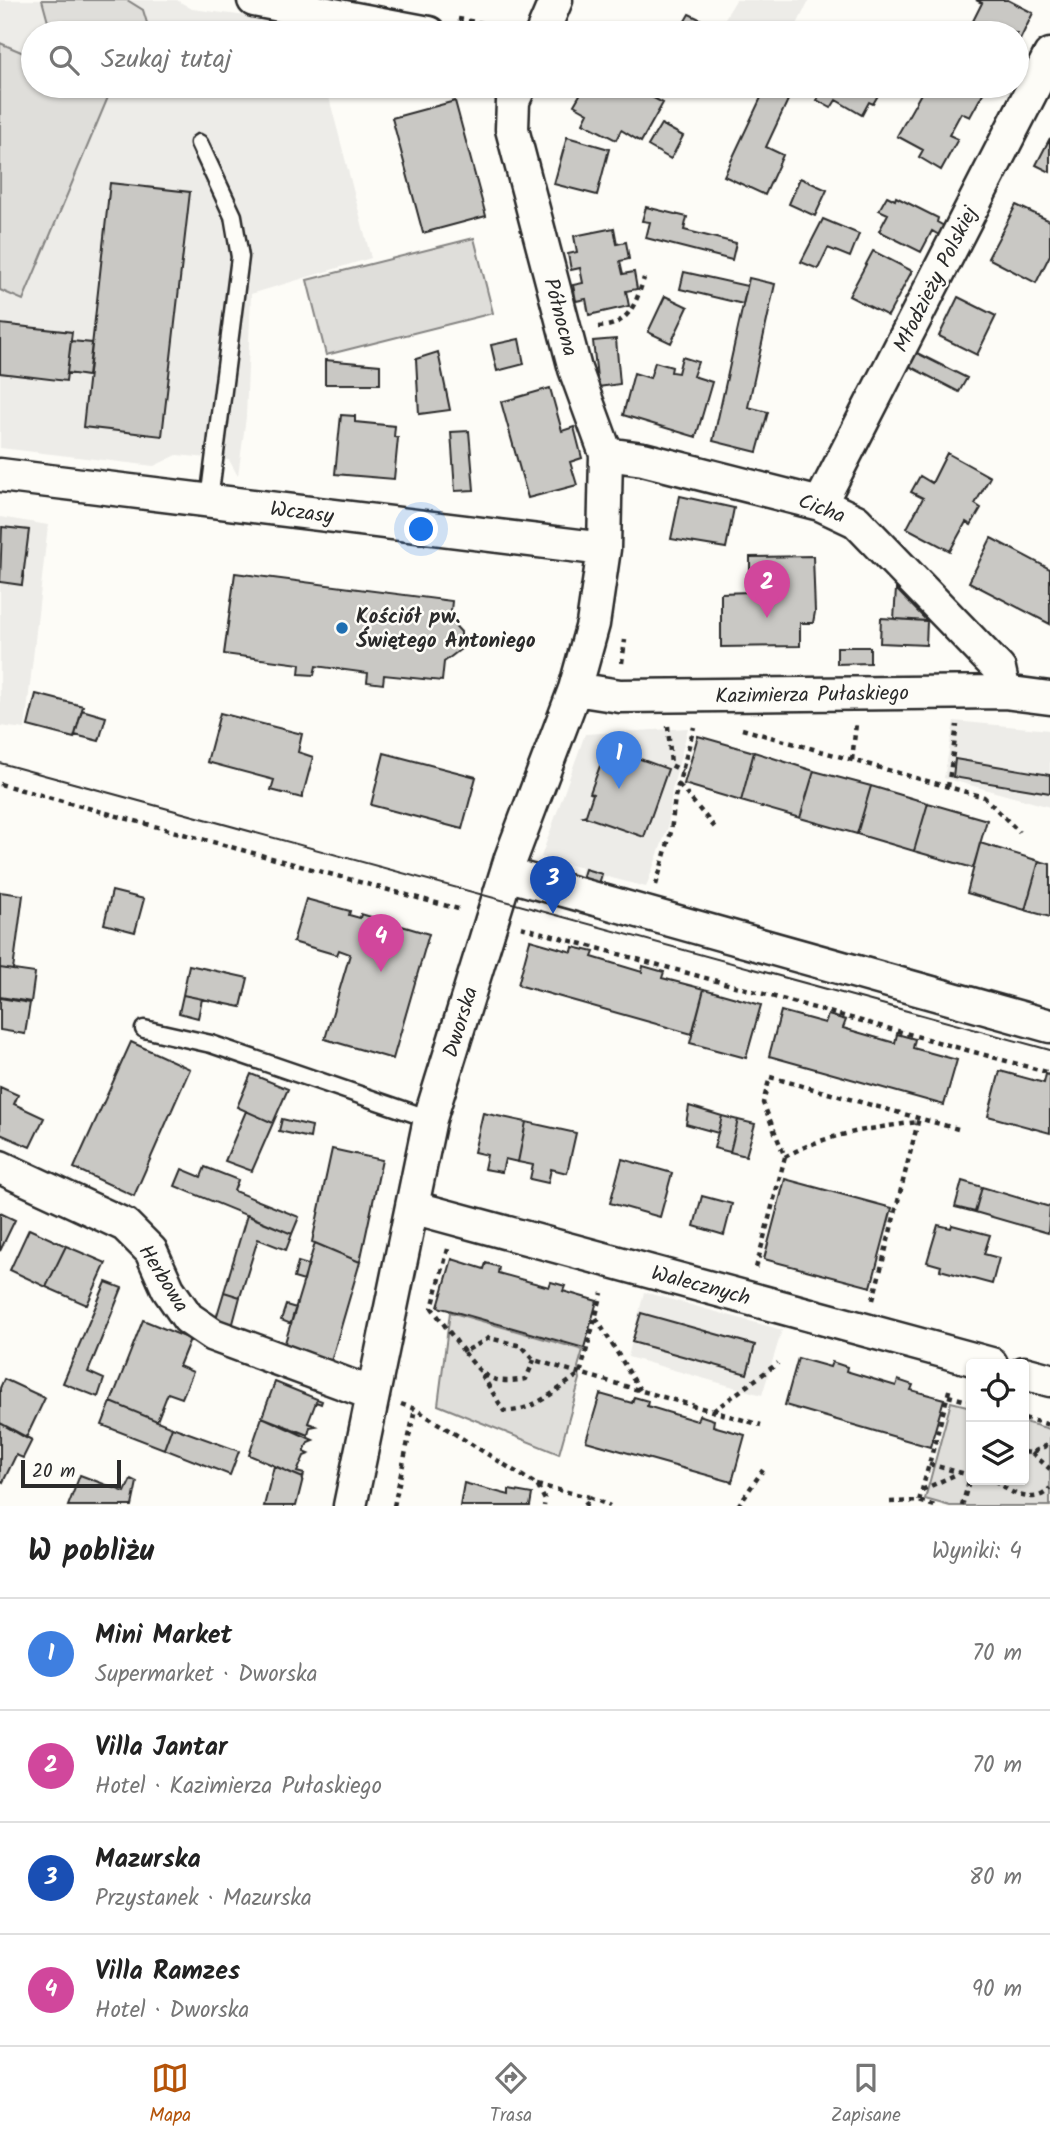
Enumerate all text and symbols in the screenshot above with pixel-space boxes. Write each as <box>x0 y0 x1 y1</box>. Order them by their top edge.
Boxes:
search box <box>21 21 1029 98</box>
text: Szukaj tutaj <box>101 39 232 81</box>
icon: search <box>45 41 83 79</box>
street label: Młodzieży Polskiej <box>885 200 988 358</box>
street label: Północna <box>533 275 586 360</box>
street label: Cicha <box>793 485 850 533</box>
street label: Wczasy <box>268 493 336 534</box>
your location <box>404 512 438 546</box>
pin: 2 <box>744 560 790 618</box>
place label: Kościół pw. Świętego Antoniego <box>356 601 536 658</box>
marker: Kościół pw. Świętego Antoniego <box>334 620 350 636</box>
street label: Kazimierza Pułaskiego <box>715 677 909 714</box>
pin: 1 <box>596 731 642 789</box>
pin: 3 <box>530 856 576 914</box>
pin: 4 <box>358 914 404 972</box>
street label: Dworska <box>435 983 488 1062</box>
street label: Herbowa <box>129 1238 197 1319</box>
street label: Walecznych <box>648 1257 754 1315</box>
map controls <box>966 1359 1029 1485</box>
button: locate <box>966 1359 1029 1422</box>
button: layers <box>966 1422 1029 1485</box>
scale bar <box>21 1457 121 1489</box>
text: 20 m <box>32 1457 75 1487</box>
text: W pobliżu <box>28 1528 154 1576</box>
text: Wyniki: 4 <box>932 1534 1022 1570</box>
text: Mini Market <box>95 1615 232 1657</box>
text: 1 <box>48 1636 54 1672</box>
text: 70 m <box>972 1636 1022 1672</box>
text: Supermarket · Dworska <box>95 1657 318 1693</box>
text: Villa Jantar <box>95 1727 227 1769</box>
text: 2 <box>44 1748 58 1784</box>
text: 70 m <box>972 1748 1022 1784</box>
text: Hotel · Kazimierza Pułaskiego <box>95 1769 382 1805</box>
text: Mazurska <box>95 1839 201 1881</box>
text: 3 <box>45 1860 57 1896</box>
text: 80 m <box>969 1860 1022 1896</box>
text: Przystanek · Mazurska <box>95 1881 312 1917</box>
text: Villa Ramzes <box>95 1951 240 1993</box>
text: 4 <box>45 1972 57 2008</box>
text: 90 m <box>972 1972 1022 2008</box>
text: Hotel · Dworska <box>95 1993 249 2029</box>
tab: Mapa <box>149 2059 191 2131</box>
tab: Trasa <box>490 2059 532 2131</box>
tab: Zapisane <box>831 2059 901 2131</box>

